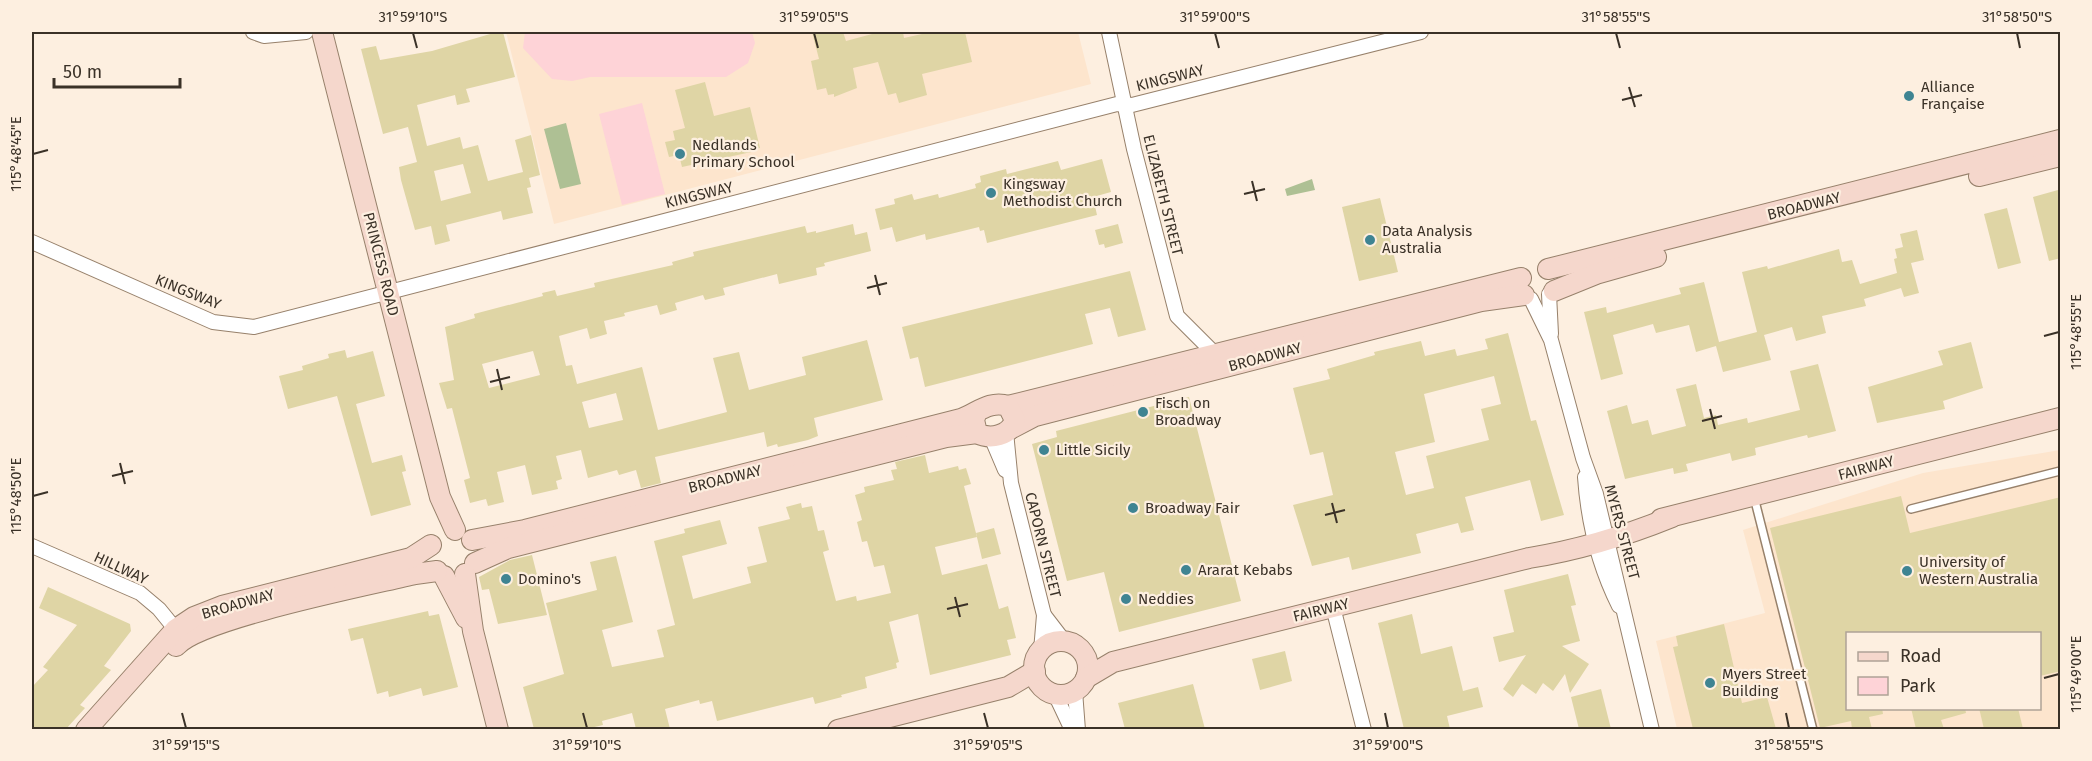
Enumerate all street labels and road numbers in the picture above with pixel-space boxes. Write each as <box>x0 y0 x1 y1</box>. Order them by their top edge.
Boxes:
street label: KINGSWAY <box>1134 61 1207 95</box>
street label: ELIZABETH STREET <box>1139 133 1187 258</box>
street label: KINGSWAY <box>663 178 736 212</box>
street label: BROADWAY <box>1765 188 1843 224</box>
street label: PRINCESS ROAD <box>359 210 403 318</box>
street label: KINGSWAY <box>152 271 224 314</box>
street label: BROADWAY <box>1226 338 1304 375</box>
street label: FAIRWAY <box>1836 452 1897 484</box>
street label: BROADWAY <box>686 461 764 497</box>
street label: MYERS STREET <box>1601 483 1643 582</box>
street label: CAPORN STREET <box>1021 490 1065 600</box>
street label: HILLWAY <box>91 548 152 589</box>
street label: BROADWAY <box>199 585 277 623</box>
street label: FAIRWAY <box>1291 594 1352 626</box>

